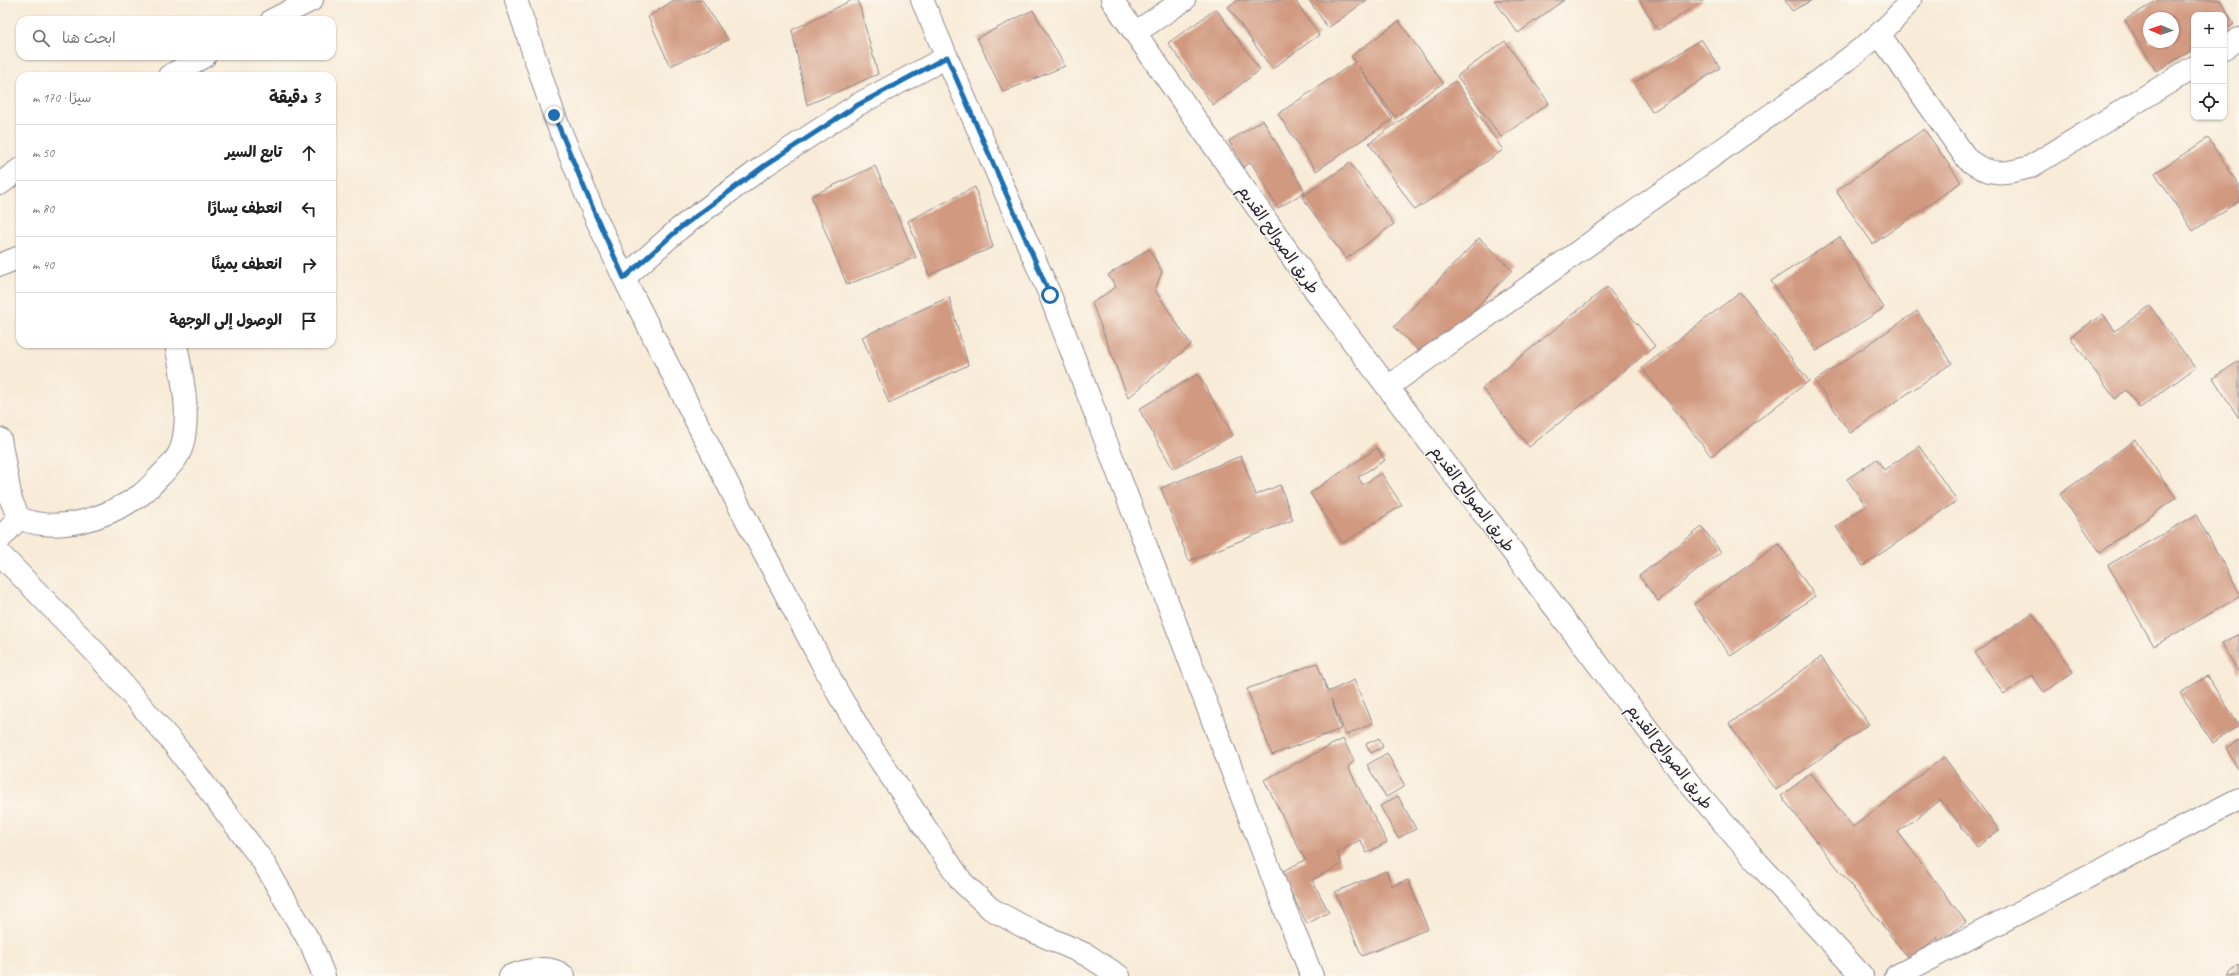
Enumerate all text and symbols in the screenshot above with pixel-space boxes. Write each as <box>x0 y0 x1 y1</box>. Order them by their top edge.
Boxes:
north arrow <box>2143 12 2179 48</box>
map controls <box>2191 12 2227 120</box>
button: + <box>2191 12 2227 48</box>
search box <box>16 16 336 60</box>
icon: search <box>30 27 52 49</box>
text: ابحث هنا <box>62 29 116 48</box>
button: − <box>2191 48 2227 84</box>
button: locate <box>2191 84 2227 120</box>
text: 3 دقيقة <box>269 87 320 108</box>
text: سيرًا · 170 m <box>32 90 91 106</box>
route end <box>545 106 563 124</box>
icon: ahead <box>298 142 320 164</box>
text: تابع السير <box>225 143 282 162</box>
text: 50 m <box>32 145 54 161</box>
street label: طريق الصوالح القديم <box>1231 181 1323 299</box>
icon: left <box>298 198 320 220</box>
text: انعطف يسارًا <box>207 199 282 218</box>
text: 80 m <box>32 201 54 217</box>
icon: right <box>298 254 320 276</box>
text: انعطف يمينًا <box>211 255 282 274</box>
text: 40 m <box>32 257 54 273</box>
route start <box>1041 286 1059 304</box>
icon: arrive <box>298 310 320 332</box>
text: الوصول إلى الوجهة <box>169 311 282 330</box>
street label: طريق الصوالح القديم <box>1424 441 1519 557</box>
street label: طريق الصوالح القديم <box>1620 700 1717 815</box>

